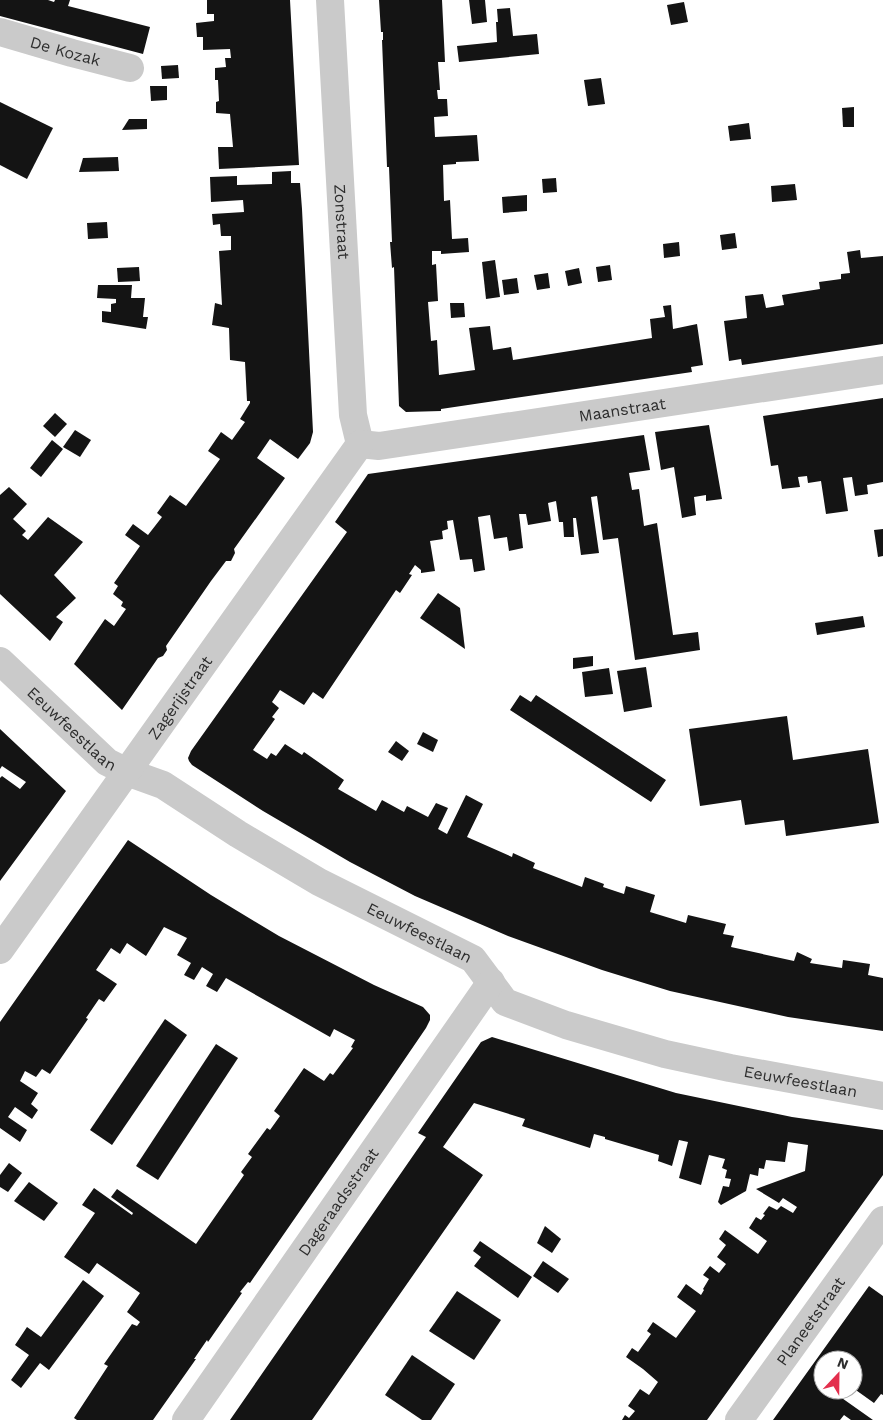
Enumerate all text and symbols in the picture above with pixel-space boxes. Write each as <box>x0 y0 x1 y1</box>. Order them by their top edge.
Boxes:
street label: De Kozak <box>28 32 103 69</box>
street label: Zonstraat <box>331 184 354 260</box>
street label: Maanstraat <box>577 393 667 425</box>
street label: Zagerijstraat <box>144 652 216 743</box>
street label: Eeuwfeestlaan <box>24 683 120 775</box>
street label: Eeuwfeestlaan <box>364 898 475 967</box>
street label: Eeuwfeestlaan <box>742 1061 859 1101</box>
street label: Dageraadsstraat <box>294 1144 382 1259</box>
street label: Planeetstraat <box>772 1273 849 1369</box>
north arrow <box>813 1350 863 1400</box>
text: N <box>835 1354 851 1372</box>

